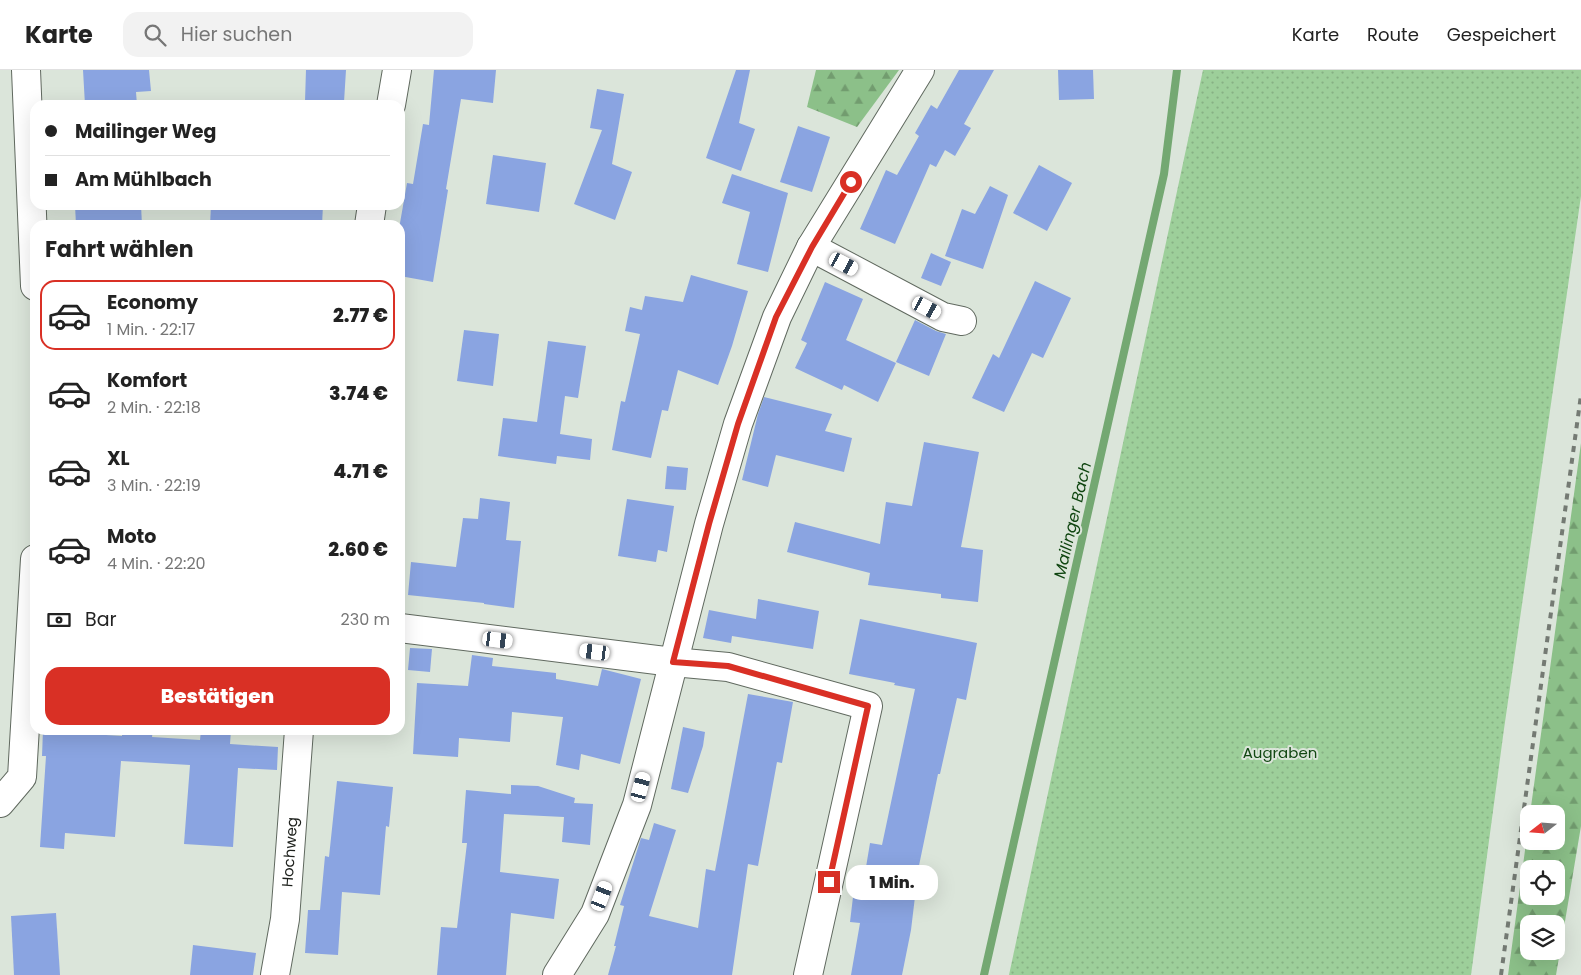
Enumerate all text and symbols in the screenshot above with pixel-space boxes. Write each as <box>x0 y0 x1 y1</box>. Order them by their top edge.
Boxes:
search box <box>123 12 473 57</box>
text: Karte <box>25 18 93 51</box>
icon: search <box>141 21 169 49</box>
text: Hier suchen <box>181 21 292 48</box>
text: Karte <box>1292 22 1339 47</box>
text: Route <box>1367 22 1419 47</box>
text: Gespeichert <box>1447 22 1556 47</box>
text: Mailinger Weg <box>75 118 216 145</box>
text: Am Mühlbach <box>75 166 212 193</box>
route start <box>840 171 862 193</box>
text: Fahrt wählen <box>45 234 194 265</box>
car <box>827 250 860 278</box>
text: Economy <box>107 289 198 316</box>
icon: car <box>47 293 92 338</box>
car <box>910 294 943 322</box>
text: 2.77 € <box>333 302 388 329</box>
text: 1 Min. · 22:17 <box>107 318 195 341</box>
text: Komfort <box>107 367 187 394</box>
icon: car <box>47 371 92 416</box>
text: 3.74 € <box>329 380 388 407</box>
text: 2 Min. · 22:18 <box>107 396 201 419</box>
text: XL <box>107 445 130 472</box>
icon: car <box>47 449 92 494</box>
text: 4.71 € <box>333 458 388 485</box>
water label: Mailinger Bach <box>1048 460 1097 581</box>
text: 3 Min. · 22:19 <box>107 474 201 497</box>
text: Moto <box>107 523 156 550</box>
icon: car <box>47 527 92 572</box>
text: 2.60 € <box>328 536 388 563</box>
text: 4 Min. · 22:20 <box>107 552 206 575</box>
icon: cash <box>45 606 73 634</box>
text: Bar <box>85 606 117 633</box>
text: 230 m <box>341 608 390 631</box>
car <box>482 631 513 649</box>
car <box>579 643 610 661</box>
button: Bestätigen <box>45 667 390 725</box>
park label: Augraben <box>1243 742 1317 763</box>
car <box>629 771 652 803</box>
north arrow <box>1520 805 1565 850</box>
map controls <box>1520 805 1565 960</box>
street label: Hochweg <box>276 816 303 888</box>
button: locate <box>1520 860 1565 905</box>
callout: 1 Min. <box>846 864 939 900</box>
route end <box>818 871 840 893</box>
text: 1 Min. <box>870 871 914 894</box>
car <box>589 879 614 913</box>
button: layers <box>1520 915 1565 960</box>

